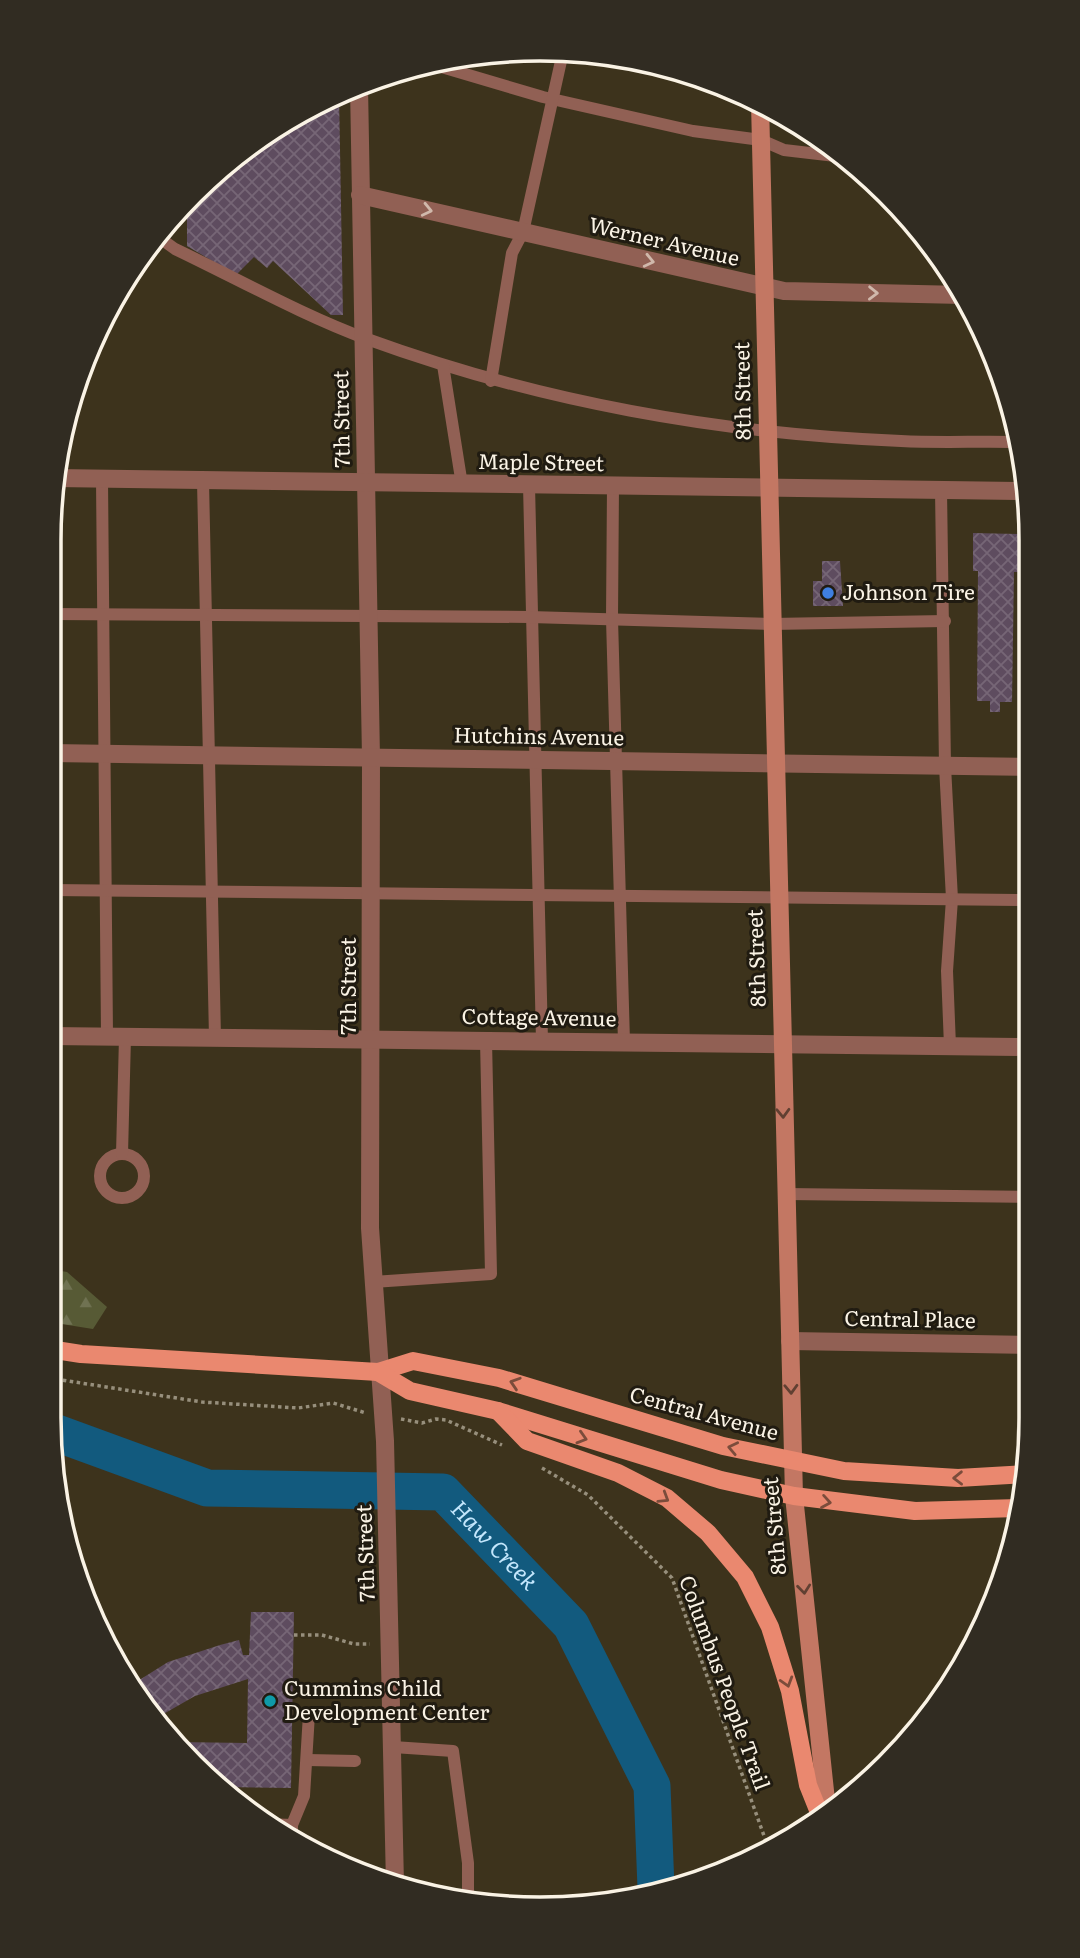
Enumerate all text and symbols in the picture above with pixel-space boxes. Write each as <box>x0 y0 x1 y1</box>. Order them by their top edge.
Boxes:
one-way arrow <box>421 202 433 216</box>
street label: Werner Avenue <box>586 207 743 272</box>
one-way arrow <box>643 253 655 267</box>
one-way arrow <box>868 285 878 301</box>
street label: 8th Street <box>724 341 757 440</box>
street label: 7th Street <box>323 370 356 468</box>
street label: Maple Street <box>478 444 605 477</box>
place label: Johnson Tire <box>842 575 975 606</box>
marker: Johnson Tire <box>820 585 836 601</box>
street label: Hutchins Avenue <box>453 718 625 751</box>
street label: 8th Street <box>737 908 772 1008</box>
street label: 7th Street <box>331 937 362 1035</box>
street label: Cottage Avenue <box>461 999 617 1032</box>
one-way arrow <box>776 1108 791 1119</box>
street label: Central Place <box>844 1301 976 1334</box>
one-way arrow <box>510 1376 522 1391</box>
street label: Central Avenue <box>627 1377 783 1446</box>
one-way arrow <box>783 1384 799 1395</box>
one-way arrow <box>576 1430 588 1444</box>
one-way arrow <box>727 1442 739 1457</box>
one-way arrow <box>952 1470 963 1485</box>
street label: 8th Street <box>753 1475 792 1577</box>
one-way arrow <box>656 1489 669 1502</box>
water label: Haw Creek <box>444 1491 547 1597</box>
one-way arrow <box>820 1494 832 1509</box>
street label: 7th Street <box>346 1503 381 1602</box>
street label: Columbus People Trail <box>673 1570 780 1794</box>
one-way arrow <box>796 1583 811 1595</box>
place label: Cummins Child Development Center <box>284 1671 489 1726</box>
one-way arrow <box>778 1676 793 1688</box>
marker: Cummins Child Development Center <box>262 1693 278 1709</box>

